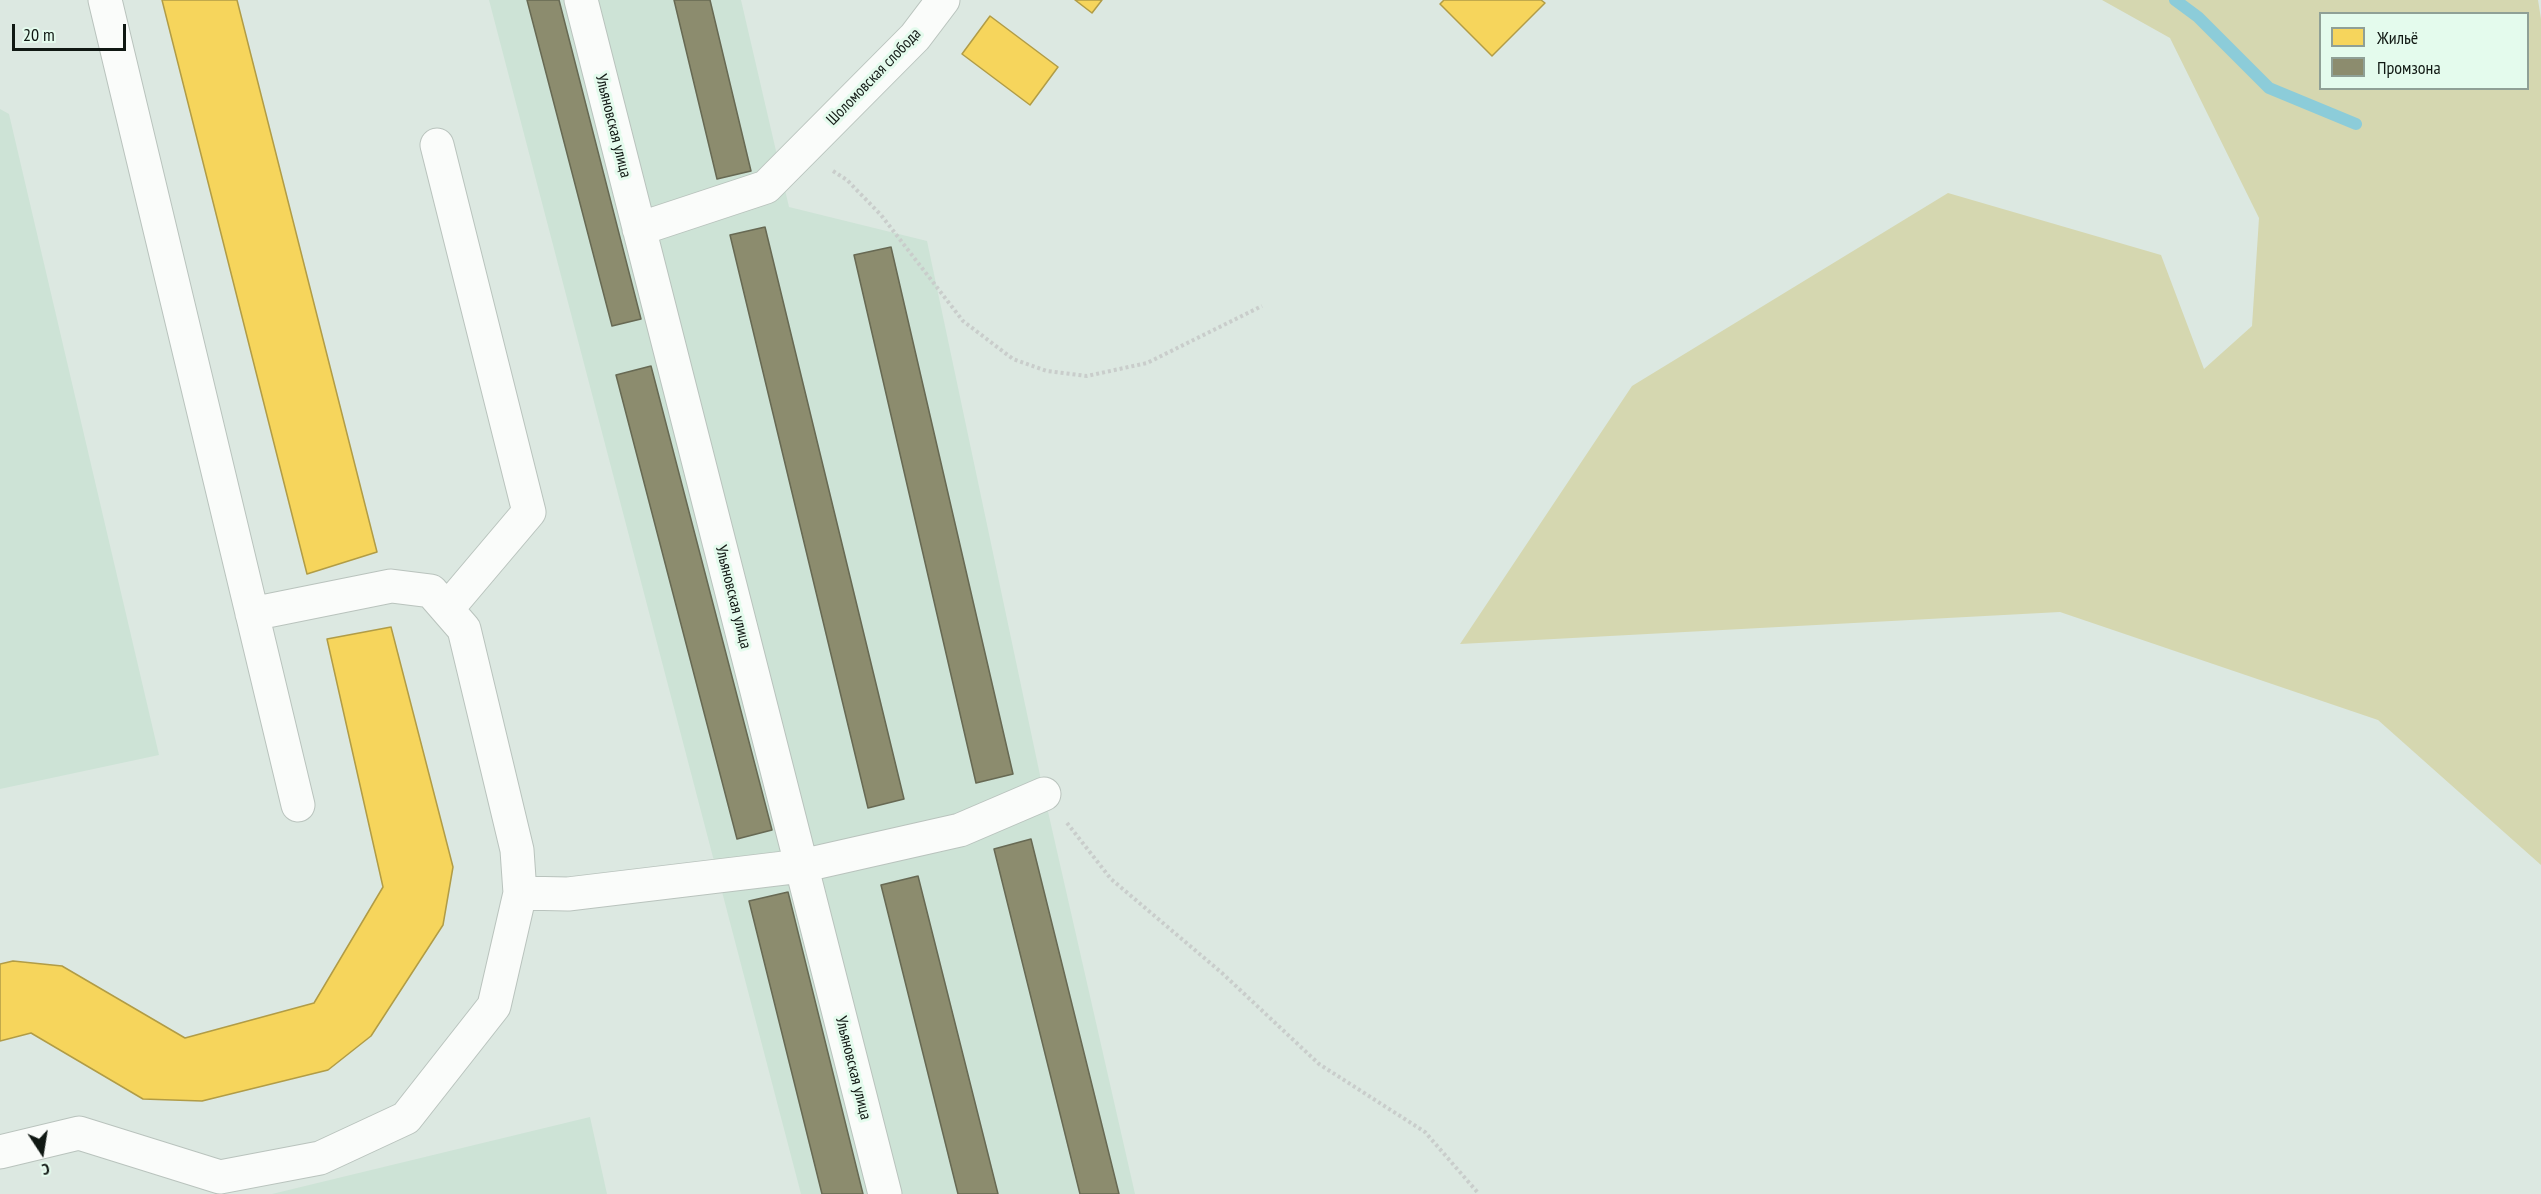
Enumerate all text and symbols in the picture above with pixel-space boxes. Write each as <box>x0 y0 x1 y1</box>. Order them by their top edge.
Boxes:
scale bar <box>15 12 129 50</box>
legend <box>2319 12 2529 90</box>
text: 20 m <box>23 23 55 46</box>
street label: Шоломовская слобода <box>823 25 925 129</box>
text: Жильё <box>2377 26 2418 49</box>
text: Промзона <box>2377 56 2441 79</box>
street label: Ульяновская улица <box>591 72 635 180</box>
street label: Ульяновская улица <box>711 543 755 651</box>
street label: Ульяновская улица <box>831 1014 875 1122</box>
north arrow <box>12 1122 72 1182</box>
text: С <box>40 1159 51 1180</box>

